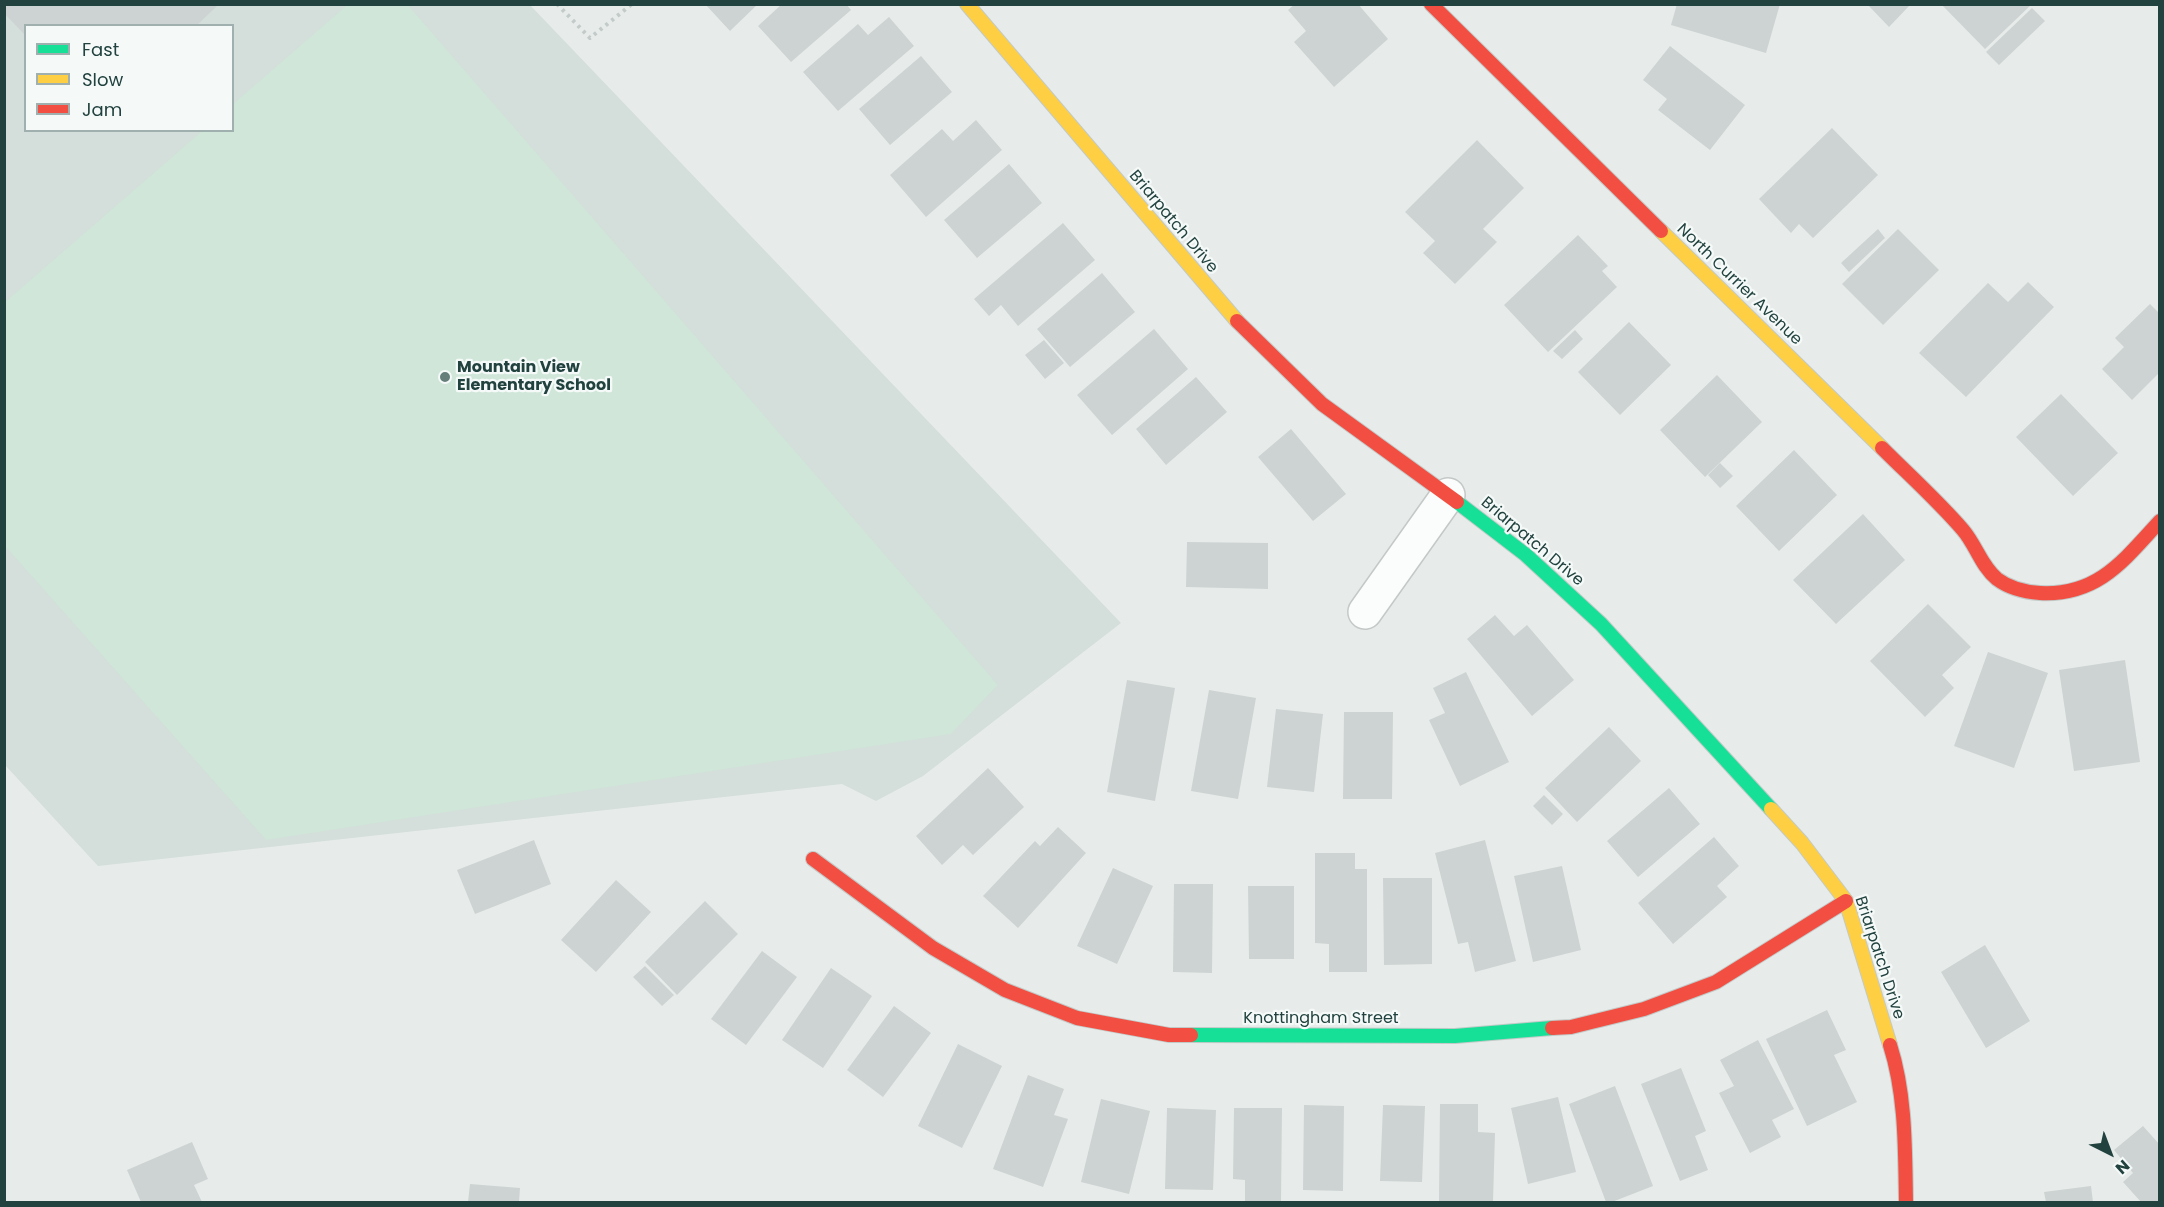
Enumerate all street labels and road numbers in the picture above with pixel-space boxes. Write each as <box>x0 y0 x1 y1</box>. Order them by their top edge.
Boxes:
street label: Briarpatch Drive <box>1124 167 1222 277</box>
street label: North Currier Avenue <box>1672 220 1806 350</box>
street label: Briarpatch Drive <box>1477 493 1587 591</box>
street label: Briarpatch Drive <box>1850 894 1908 1022</box>
street label: Knottingham Street <box>1243 1009 1399 1029</box>

